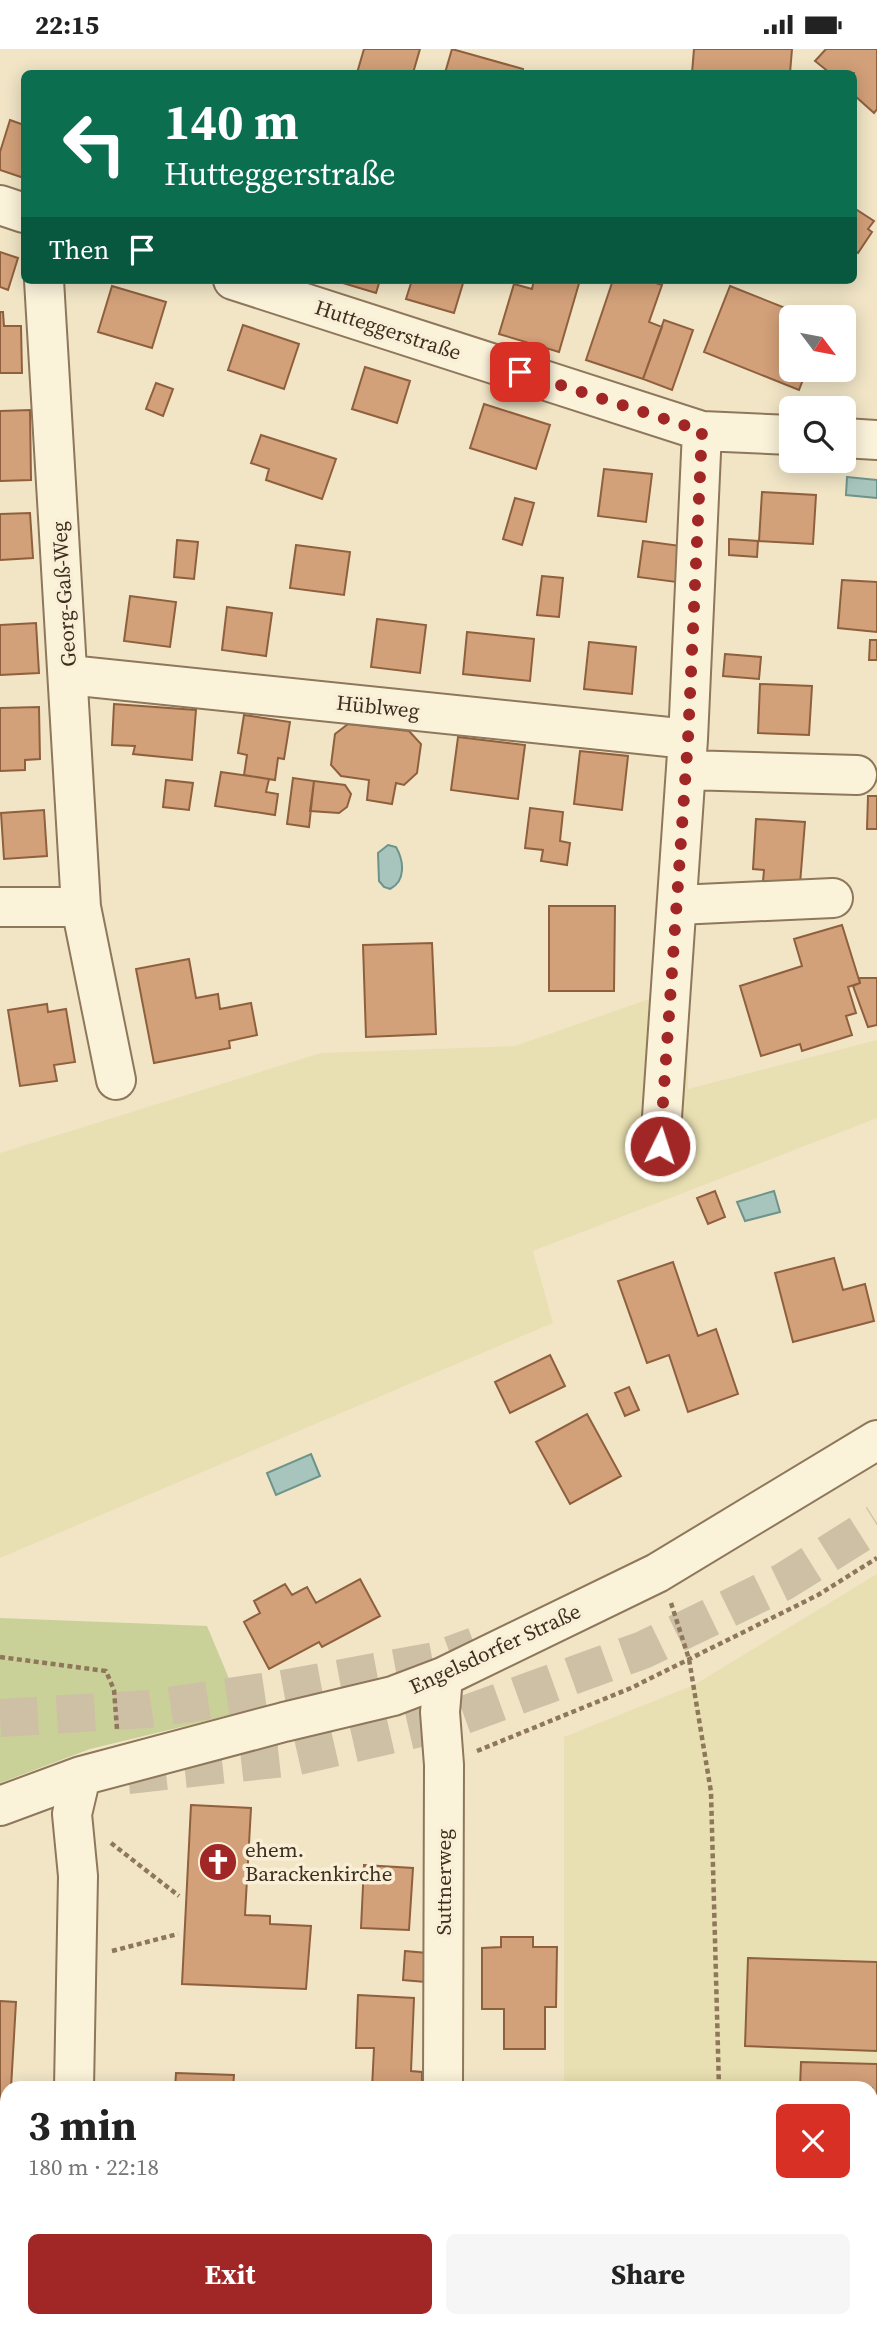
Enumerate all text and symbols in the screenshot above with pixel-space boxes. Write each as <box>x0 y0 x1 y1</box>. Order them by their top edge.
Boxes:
text: 22:15 <box>35 7 99 43</box>
text: 140 m <box>164 88 299 155</box>
icon: left <box>49 98 140 189</box>
text: Hutteggerstraße <box>164 152 396 196</box>
icon: arrive <box>123 231 161 269</box>
text: Then <box>49 232 109 268</box>
street label: Hutteggerstraße <box>311 292 465 367</box>
north arrow <box>779 305 856 381</box>
map controls <box>779 305 856 473</box>
pin <box>490 342 550 402</box>
icon: arrive <box>501 353 539 391</box>
button: search <box>779 396 856 473</box>
street label: Georg-Gaß-Weg <box>44 520 83 668</box>
street label: Hüblweg <box>335 688 421 725</box>
position arrow <box>623 1109 697 1183</box>
street label: Engelsdorfer Straße <box>405 1596 585 1701</box>
street label: Suttnerweg <box>429 1829 458 1935</box>
place label: ehem. Barackenkirche <box>245 1835 392 1888</box>
church icon: ehem. Barackenkirche <box>197 1841 239 1883</box>
text: 3 min <box>28 2096 137 2154</box>
button: close <box>776 2104 850 2178</box>
text: 180 m · 22:18 <box>28 2151 159 2183</box>
button: Exit <box>28 2234 432 2314</box>
button: Share <box>446 2234 850 2314</box>

